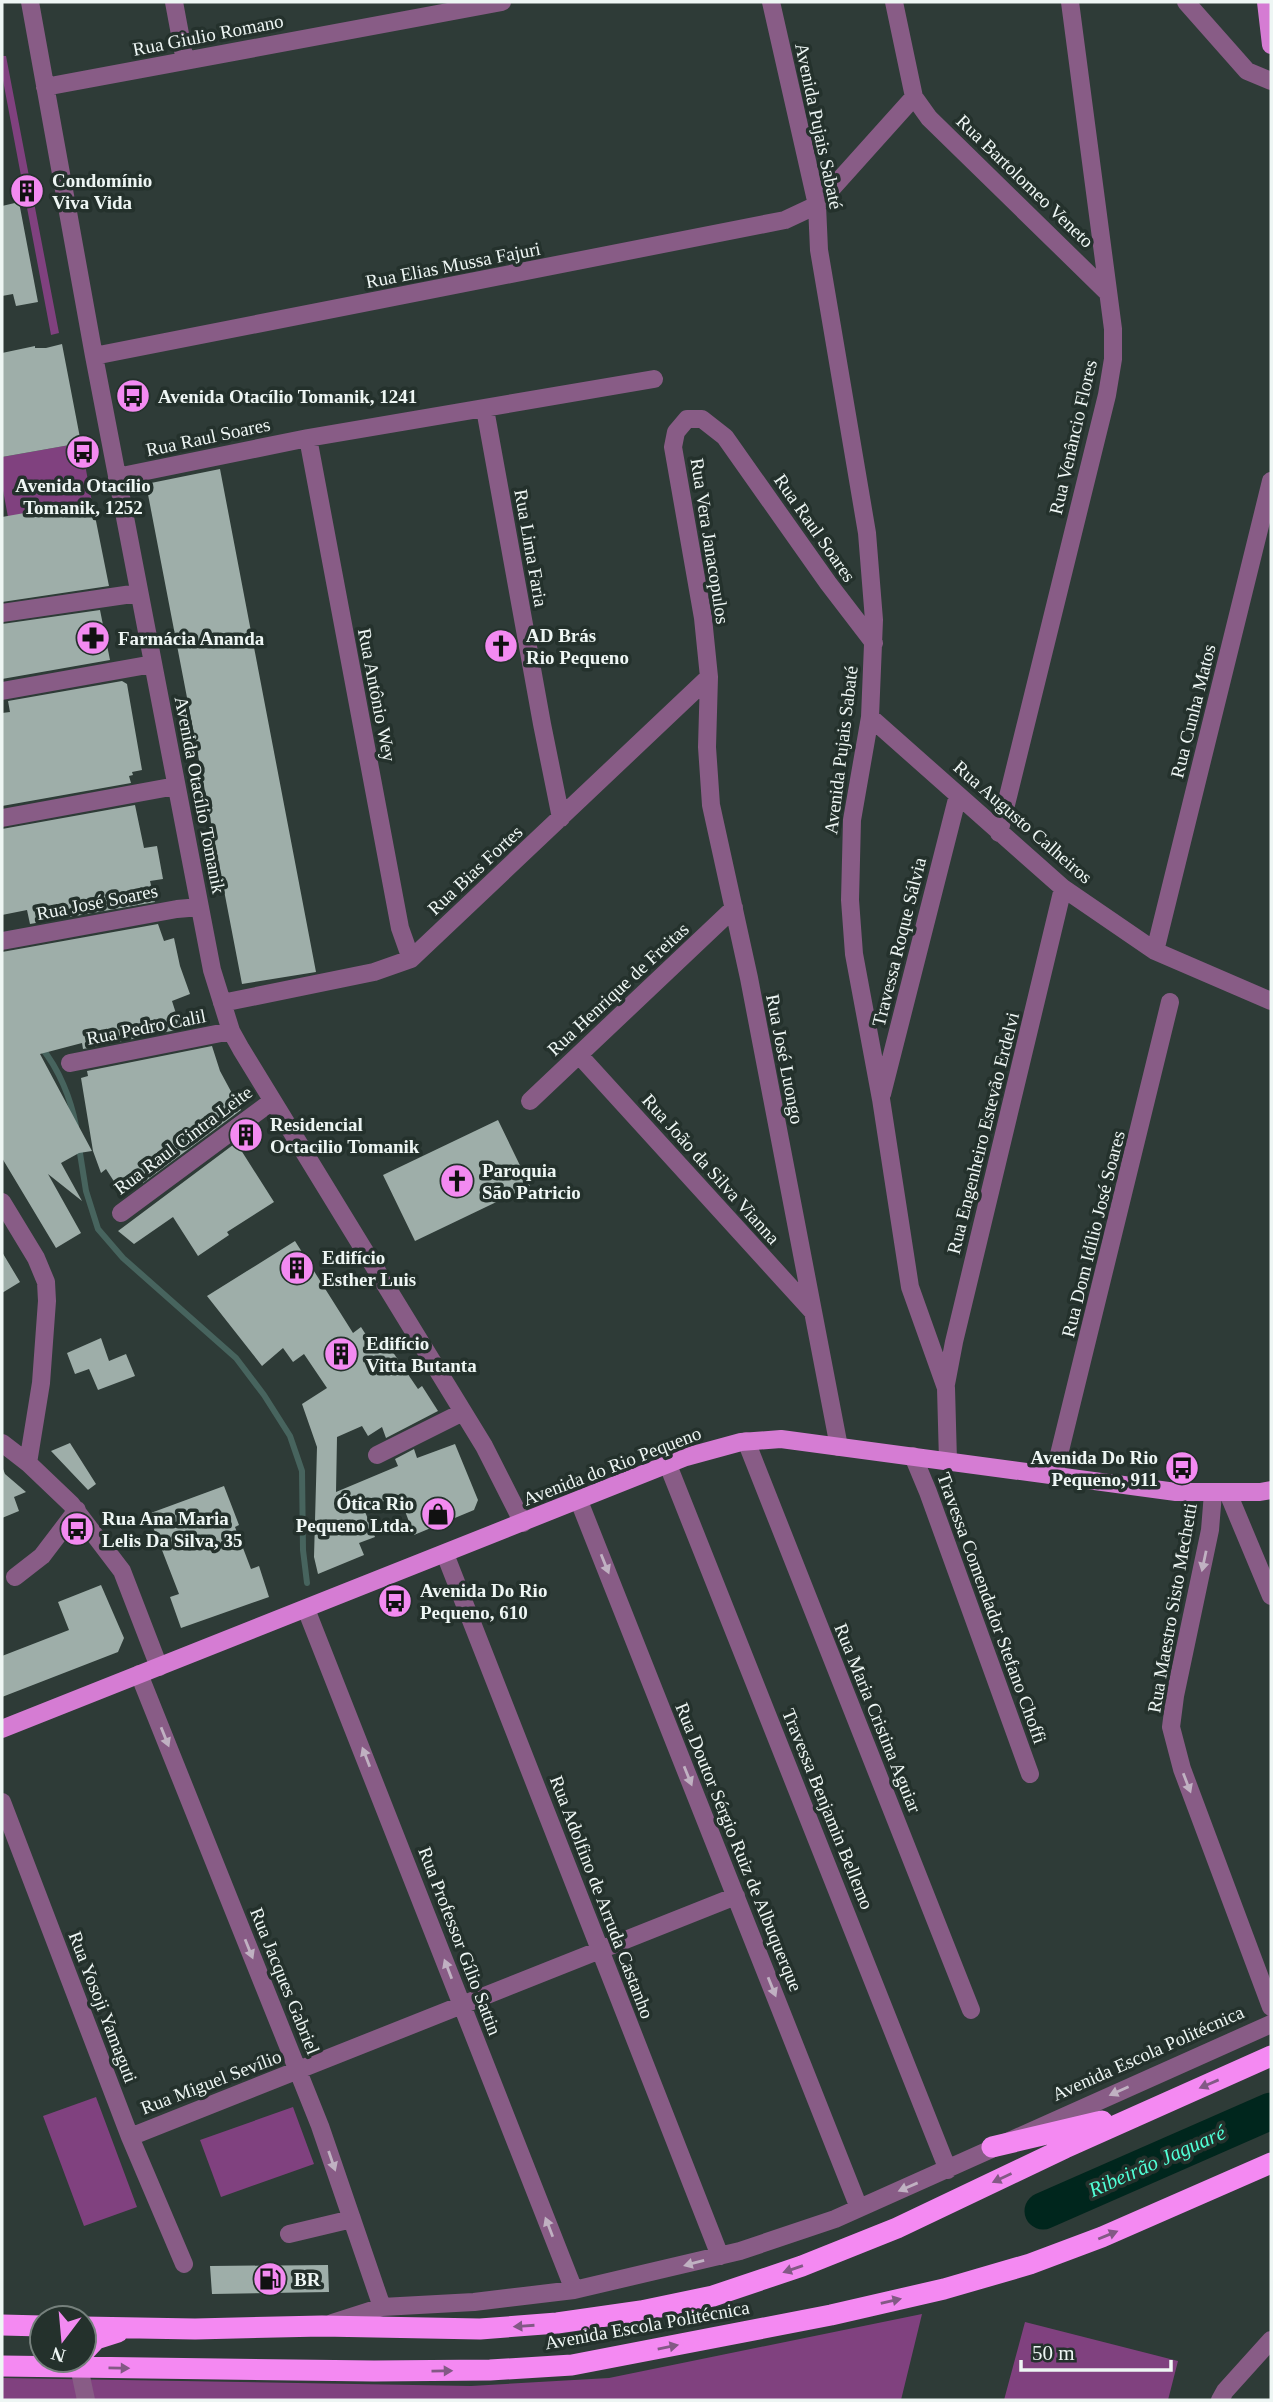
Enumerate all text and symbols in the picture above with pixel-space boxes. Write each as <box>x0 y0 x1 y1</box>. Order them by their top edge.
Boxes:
street label: Rua Giulio Romano <box>131 10 285 60</box>
street label: Avenida Pujais Sabaté <box>791 41 847 211</box>
street label: Rua Bartolomeo Veneto <box>952 110 1098 252</box>
place label: Condomínio Viva Vida <box>52 170 152 213</box>
building icon: Condomínio Viva Vida <box>8 172 46 210</box>
street label: Rua Elias Mussa Fajuri <box>364 238 542 292</box>
street label: Rua Venâncio Flores <box>1045 358 1101 516</box>
bus stop icon: Avenida Otacílio Tomanik, 1241 <box>114 377 152 415</box>
place label: Avenida Otacílio Tomanik, 1241 <box>158 386 417 407</box>
street label: Rua Raul Soares <box>144 414 272 460</box>
bus stop icon: Avenida Otacílio Tomanik, 1252 <box>64 433 102 471</box>
street label: Rua Vera Janacopulos <box>687 457 733 625</box>
street label: Rua Raul Soares <box>770 470 860 586</box>
place label: Avenida Otacílio Tomanik, 1252 <box>15 475 151 518</box>
street label: Rua Lima Faria <box>510 487 552 609</box>
pharmacy icon: Farmácia Ananda <box>74 619 112 657</box>
place label: AD Brás Rio Pequeno <box>526 625 629 668</box>
street label: Rua Antônio Wey <box>354 627 400 764</box>
church icon: AD Brás Rio Pequeno <box>482 627 520 665</box>
place label: Farmácia Ananda <box>118 628 265 649</box>
street label: Rua Cunha Matos <box>1166 642 1220 780</box>
street label: Avenida Pujais Sabaté <box>820 665 862 835</box>
street label: Avenida Otacílio Tomanik <box>171 695 230 896</box>
street label: Rua Augusto Calheiros <box>950 756 1096 888</box>
street label: Rua Bias Fortes <box>423 821 527 919</box>
street label: Travessa Roque Sálvia <box>868 855 930 1029</box>
street label: Rua José Soares <box>34 880 160 924</box>
street label: Rua Henrique de Freitas <box>543 918 693 1060</box>
street label: Rua José Luongo <box>762 992 808 1126</box>
street label: Rua Pedro Calil <box>84 1005 208 1049</box>
street label: Rua Engenheiro Estevão Erdelvi <box>943 1010 1023 1256</box>
street label: Rua Raul Cintra Leite <box>110 1081 256 1199</box>
street label: Rua João da Silva Vianna <box>638 1090 784 1249</box>
place label: Residencial Octacilio Tomanik <box>270 1114 420 1157</box>
building icon: Residencial Octacilio Tomanik <box>227 1116 265 1154</box>
street label: Rua Dom Idílio José Soares <box>1057 1129 1129 1339</box>
place label: Paroquia São Patricio <box>482 1160 581 1203</box>
church icon: Paroquia São Patricio <box>438 1162 476 1200</box>
place label: Edifício Esther Luis <box>322 1247 416 1290</box>
building icon: Edifício Esther Luis <box>278 1249 316 1287</box>
place label: Edifício Vitta Butanta <box>366 1333 477 1376</box>
building icon: Edifício Vitta Butanta <box>322 1335 360 1373</box>
street label: Avenida do Rio Pequeno <box>520 1422 704 1510</box>
place label: Avenida Do Rio Pequeno, 911 <box>1031 1447 1158 1490</box>
bus stop icon: Avenida Do Rio Pequeno, 911 <box>1163 1449 1201 1487</box>
street label: Travessa Comendador Stefano Choffi <box>933 1470 1051 1746</box>
place label: Ótica Rio Pequeno Ltda. <box>296 1493 414 1536</box>
shop icon: Ótica Rio Pequeno Ltda. <box>419 1495 457 1533</box>
street label: Rua Maestro Sisto Mechetti <box>1143 1501 1201 1715</box>
place label: Rua Ana Maria Lelis Da Silva, 35 <box>102 1508 242 1551</box>
bus stop icon: Rua Ana Maria Lelis Da Silva, 35 <box>58 1510 96 1548</box>
one-way arrow <box>1198 1550 1209 1572</box>
one-way arrow <box>599 1554 610 1575</box>
place label: Avenida Do Rio Pequeno, 610 <box>420 1580 547 1623</box>
bus stop icon: Avenida Do Rio Pequeno, 610 <box>376 1582 414 1620</box>
street label: Rua Maria Cristina Aguiar <box>830 1620 926 1816</box>
street label: Rua Doutor Sérgio Ruiz de Albuquerque <box>671 1700 807 1994</box>
street label: Travessa Benjamin Bellemo <box>778 1706 878 1912</box>
one-way arrow <box>160 1727 171 1748</box>
one-way arrow <box>360 1747 371 1768</box>
one-way arrow <box>683 1765 694 1786</box>
one-way arrow <box>1182 1772 1193 1793</box>
street label: Rua Adolfino de Arruda Castanho <box>546 1773 658 2021</box>
street label: Rua Professor Gílio Sattin <box>414 1844 506 2039</box>
street label: Rua Jacques Gabriel <box>246 1905 324 2057</box>
street label: Rua Yosoji Yamaguti <box>64 1928 142 2086</box>
one-way arrow <box>244 1938 255 1959</box>
one-way arrow <box>443 1959 454 1980</box>
one-way arrow <box>766 1977 777 1998</box>
street label: Avenida Escola Politécnica <box>1049 2001 1248 2105</box>
street label: Rua Miguel Sevílio <box>138 2046 284 2118</box>
one-way arrow <box>1199 2078 1219 2090</box>
one-way arrow <box>1109 2085 1129 2097</box>
water label: Ribeirão Jaguaré <box>1084 2119 1231 2202</box>
one-way arrow <box>327 2150 338 2171</box>
one-way arrow <box>992 2172 1012 2184</box>
one-way arrow <box>898 2181 918 2193</box>
one-way arrow <box>543 2216 554 2237</box>
one-way arrow <box>1097 2229 1118 2240</box>
one-way arrow <box>683 2258 705 2269</box>
fuel station icon: BR <box>251 2260 289 2298</box>
one-way arrow <box>783 2264 804 2275</box>
place label: BR <box>294 2269 321 2290</box>
one-way arrow <box>880 2296 902 2307</box>
street label: Avenida Escola Politécnica <box>543 2297 752 2353</box>
north arrow <box>28 2304 98 2374</box>
one-way arrow <box>513 2321 535 2332</box>
scale bar <box>1021 2328 1172 2372</box>
text: 50 m <box>1032 2341 1075 2365</box>
one-way arrow <box>657 2342 679 2353</box>
text: N <box>49 2343 68 2367</box>
one-way arrow <box>108 2363 130 2374</box>
one-way arrow <box>431 2365 453 2376</box>

